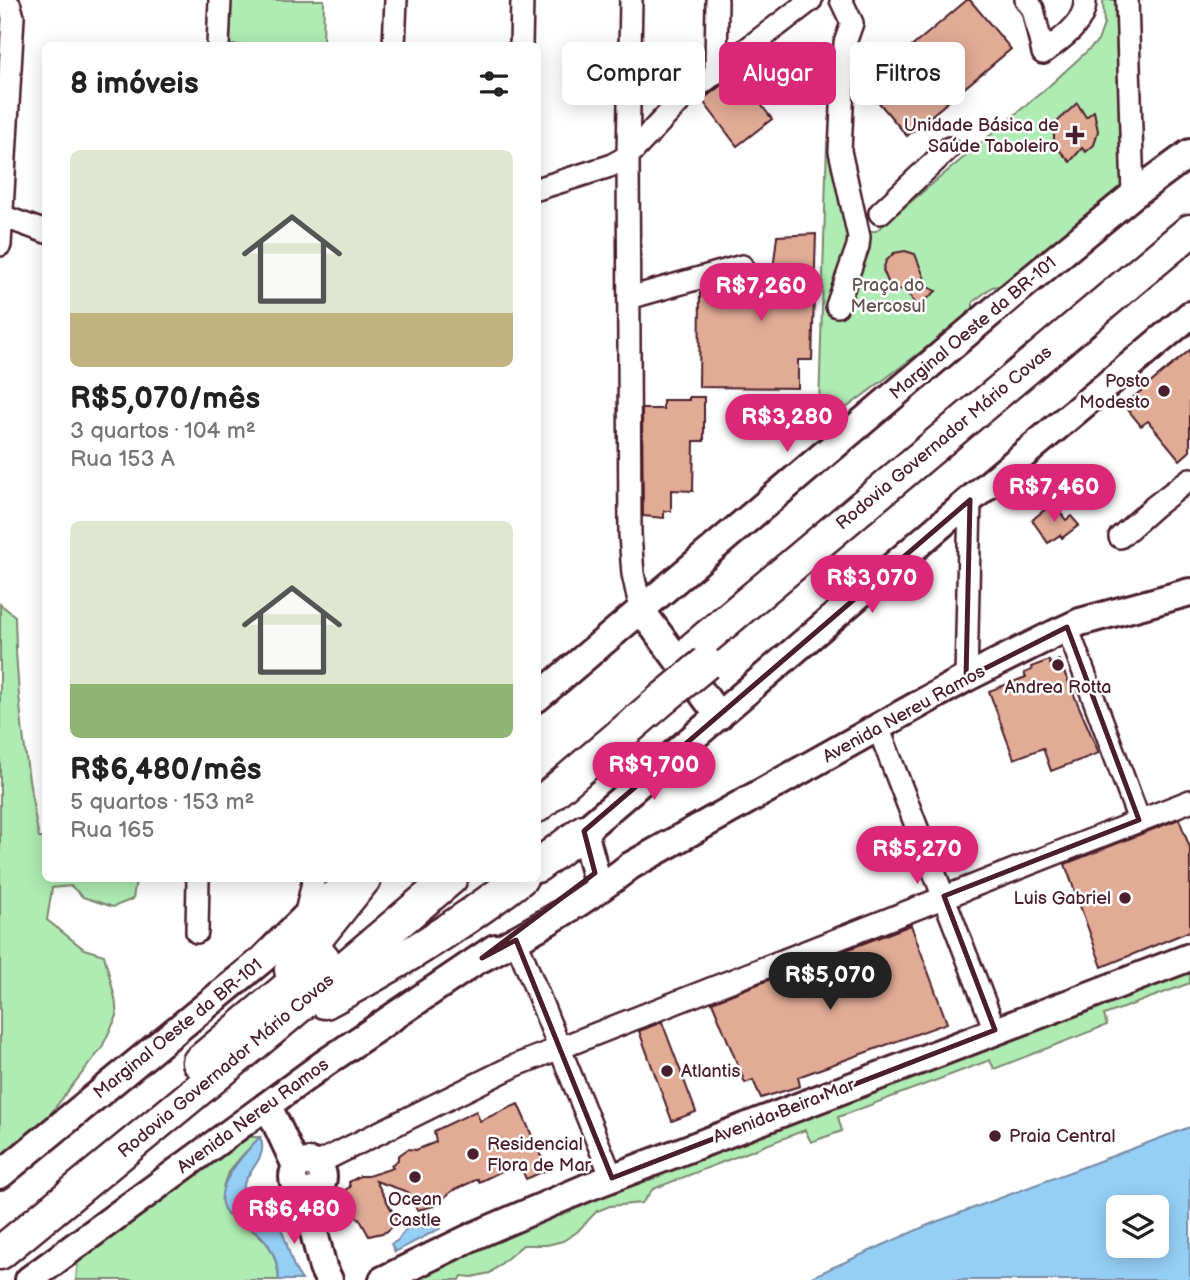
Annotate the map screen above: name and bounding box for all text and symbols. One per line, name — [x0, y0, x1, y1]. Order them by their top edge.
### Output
chip: Comprar — [562, 42, 705, 105]
chip: Alugar — [719, 42, 836, 105]
chip: Filtros — [850, 42, 965, 105]
icon: filters — [475, 65, 513, 103]
text: 8 imóveis — [70, 66, 199, 102]
place label: Unidade Básica de Saúde Taboleiro — [904, 115, 1059, 157]
marker: Unidade Básica de Saúde Taboleiro — [1065, 125, 1085, 145]
icon: home — [229, 196, 355, 322]
street label: Marginal Oeste da BR-101 — [885, 252, 1061, 404]
pin: R$7,260 — [696, 264, 826, 323]
text: R$7,260 — [716, 272, 806, 300]
park label: Praça do Mercosul — [850, 275, 926, 317]
street label: Rodovia Governador Mário Covas — [832, 342, 1056, 534]
place label: Posto Modesto — [1079, 371, 1150, 413]
text: R$5,070/mês — [70, 381, 260, 417]
marker: Posto Modesto — [1156, 383, 1172, 399]
pin: R$3,280 — [722, 394, 852, 454]
text: R$3,280 — [741, 403, 833, 431]
text: 3 quartos · 104 m² — [70, 417, 256, 445]
text: Rua 153 A — [70, 445, 175, 473]
pin: R$7,460 — [989, 464, 1119, 524]
text: R$7,460 — [1009, 473, 1099, 501]
pin: R$3,070 — [807, 556, 937, 615]
text: R$3,070 — [827, 564, 917, 592]
icon: home — [229, 567, 355, 693]
marker: Andrea Rotta — [1050, 657, 1066, 673]
street label: Avenida Nereu Ramos — [819, 661, 989, 767]
place label: Andrea Rotta — [1005, 677, 1111, 698]
pin: R$9,700 — [589, 742, 719, 802]
text: R$9,700 — [609, 751, 699, 779]
text: R$6,480/mês — [70, 752, 262, 788]
text: 5 quartos · 153 m² — [70, 788, 254, 816]
text: Rua 165 — [70, 816, 155, 844]
pin: R$5,270 — [852, 826, 982, 886]
text: R$5,270 — [872, 835, 962, 863]
place label: Luis Gabriel — [1013, 888, 1111, 909]
marker: Luis Gabriel — [1117, 890, 1133, 906]
pin: R$5,070 — [765, 953, 895, 1012]
street label: Marginal Oeste da BR-101 — [89, 954, 267, 1104]
text: R$5,070 — [785, 961, 875, 989]
street label: Rodovia Governador Mário Covas — [114, 970, 338, 1162]
street label: Avenida Nereu Ramos — [173, 1054, 333, 1178]
place label: Atlantis — [681, 1061, 740, 1082]
marker: Atlantis — [659, 1063, 675, 1079]
street label: Avenida Beira Mar — [710, 1074, 858, 1148]
place label: Praia Central — [1009, 1126, 1115, 1147]
marker: Praia Central — [987, 1128, 1003, 1144]
place label: Residencial Flora de Mar — [487, 1134, 592, 1176]
marker: Residencial Flora de Mar — [465, 1146, 481, 1162]
marker: Ocean Castle — [407, 1169, 423, 1185]
pin: R$6,480 — [229, 1186, 359, 1246]
place label: Ocean Castle — [388, 1189, 442, 1231]
text: R$6,480 — [248, 1195, 340, 1223]
map controls — [1106, 1195, 1169, 1258]
button: layers — [1106, 1195, 1169, 1258]

